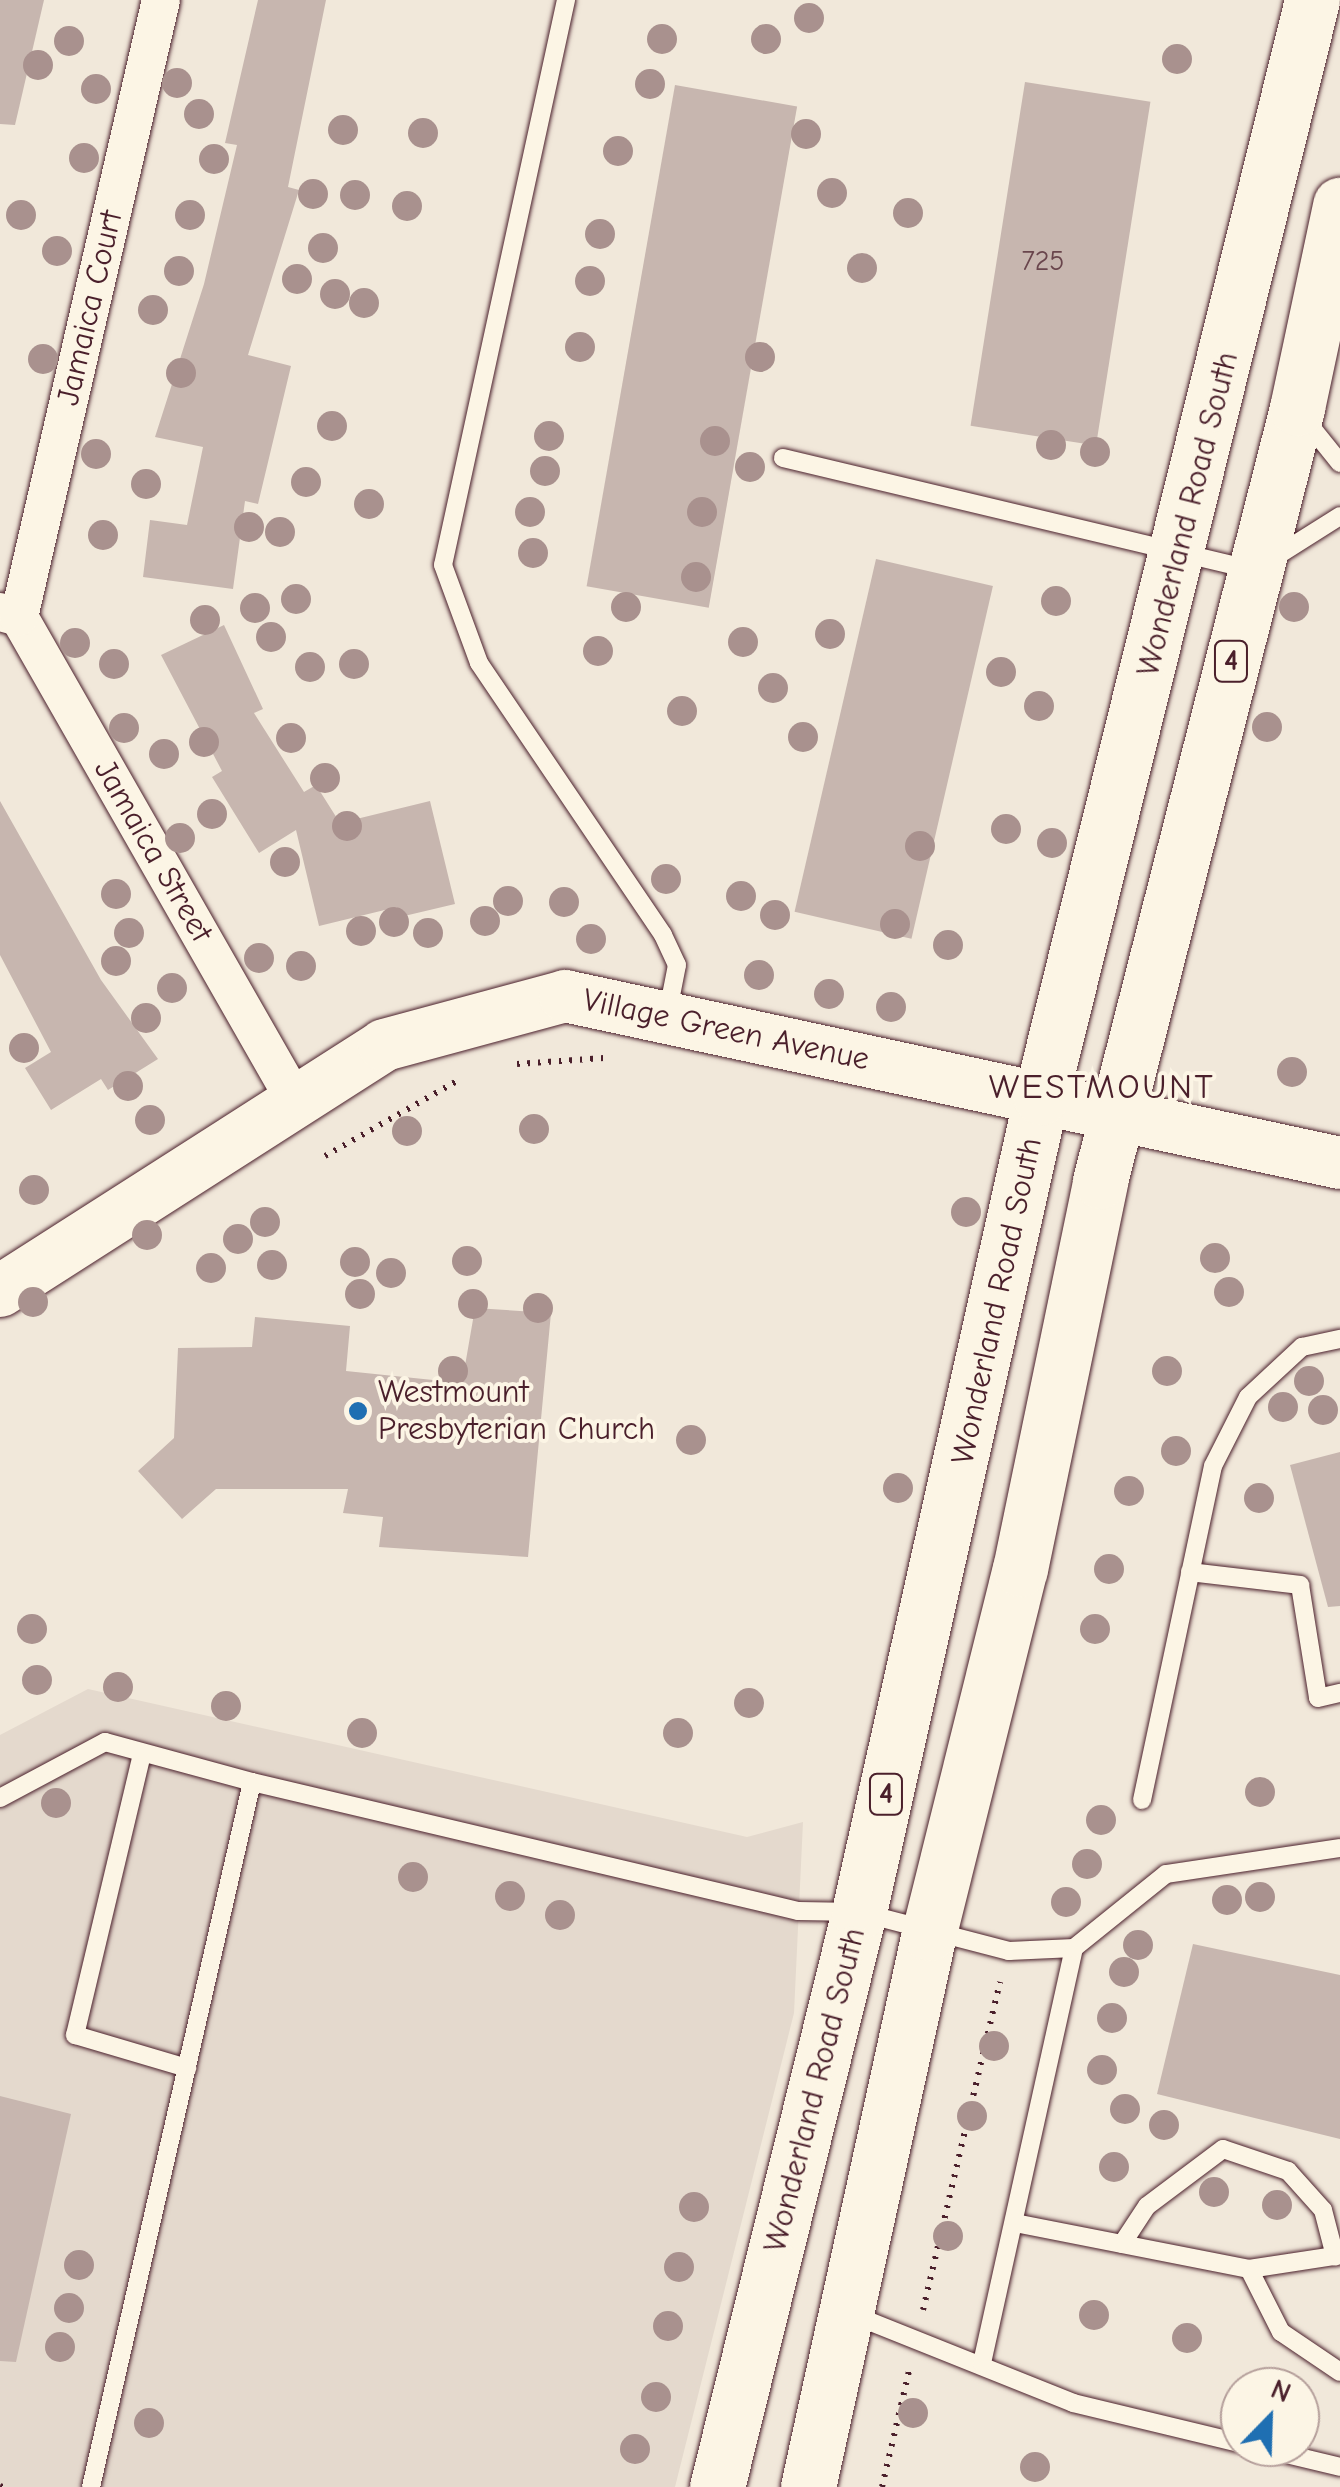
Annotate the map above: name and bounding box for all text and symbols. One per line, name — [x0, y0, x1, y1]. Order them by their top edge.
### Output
street label: Jamaica Court — [49, 207, 131, 409]
house number: 725 — [1021, 244, 1065, 278]
street label: Wonderland Road South — [1129, 348, 1247, 680]
road number: 4 — [1214, 636, 1248, 686]
street label: Jamaica Street — [85, 753, 221, 949]
street label: Village Green Avenue — [579, 981, 873, 1079]
district label: WESTMOUNT — [989, 1066, 1215, 1108]
street label: Wonderland Road South — [944, 1134, 1050, 1468]
place label: Westmount Presbyterian Church — [378, 1374, 655, 1449]
marker: Westmount Presbyterian Church — [347, 1400, 369, 1422]
road number: 4 — [868, 1769, 904, 1819]
street label: Wonderland Road South — [756, 1924, 874, 2256]
north arrow — [1220, 2367, 1320, 2467]
text: N — [1266, 2373, 1296, 2410]

